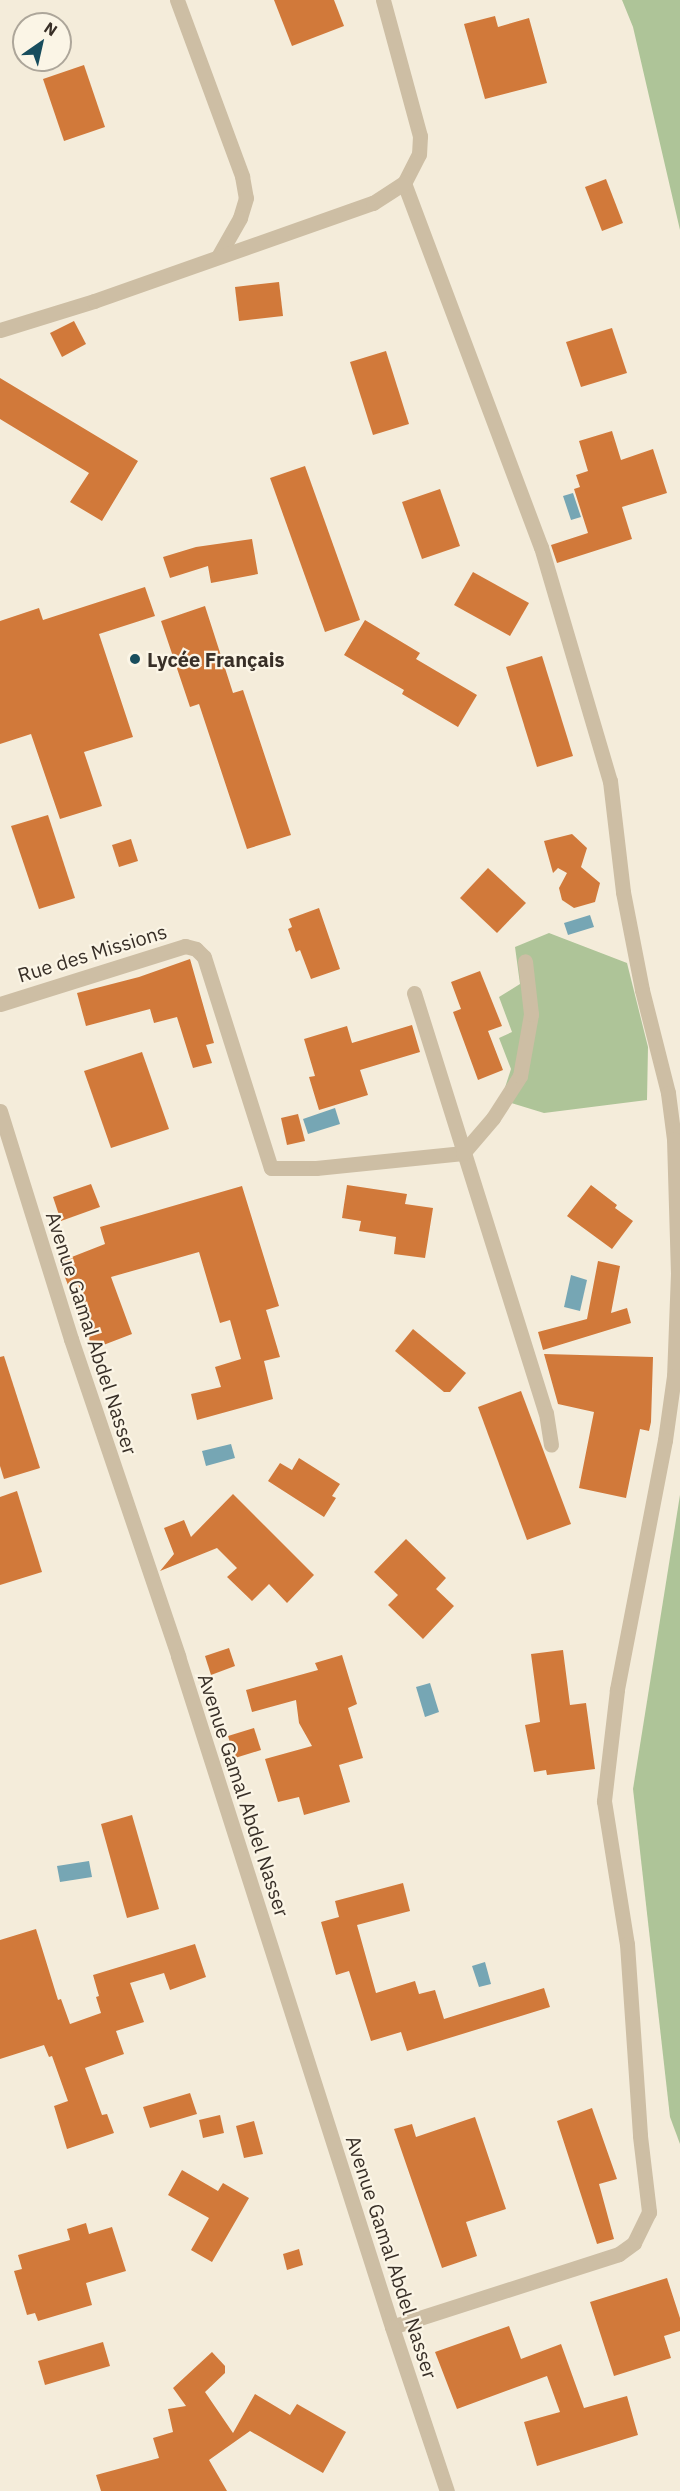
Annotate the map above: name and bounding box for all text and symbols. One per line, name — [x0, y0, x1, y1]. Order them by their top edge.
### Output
north arrow — [12, 12, 72, 72]
text: N — [41, 17, 61, 40]
place label: Lycée Français — [147, 647, 285, 671]
marker: Lycée Français — [128, 652, 142, 666]
street label: Rue des Missions — [14, 919, 170, 987]
street label: Avenue Gamal Abdel Nasser — [41, 1208, 143, 1458]
street label: Avenue Gamal Abdel Nasser — [193, 1670, 295, 1920]
street label: Avenue Gamal Abdel Nasser — [341, 2132, 443, 2382]

